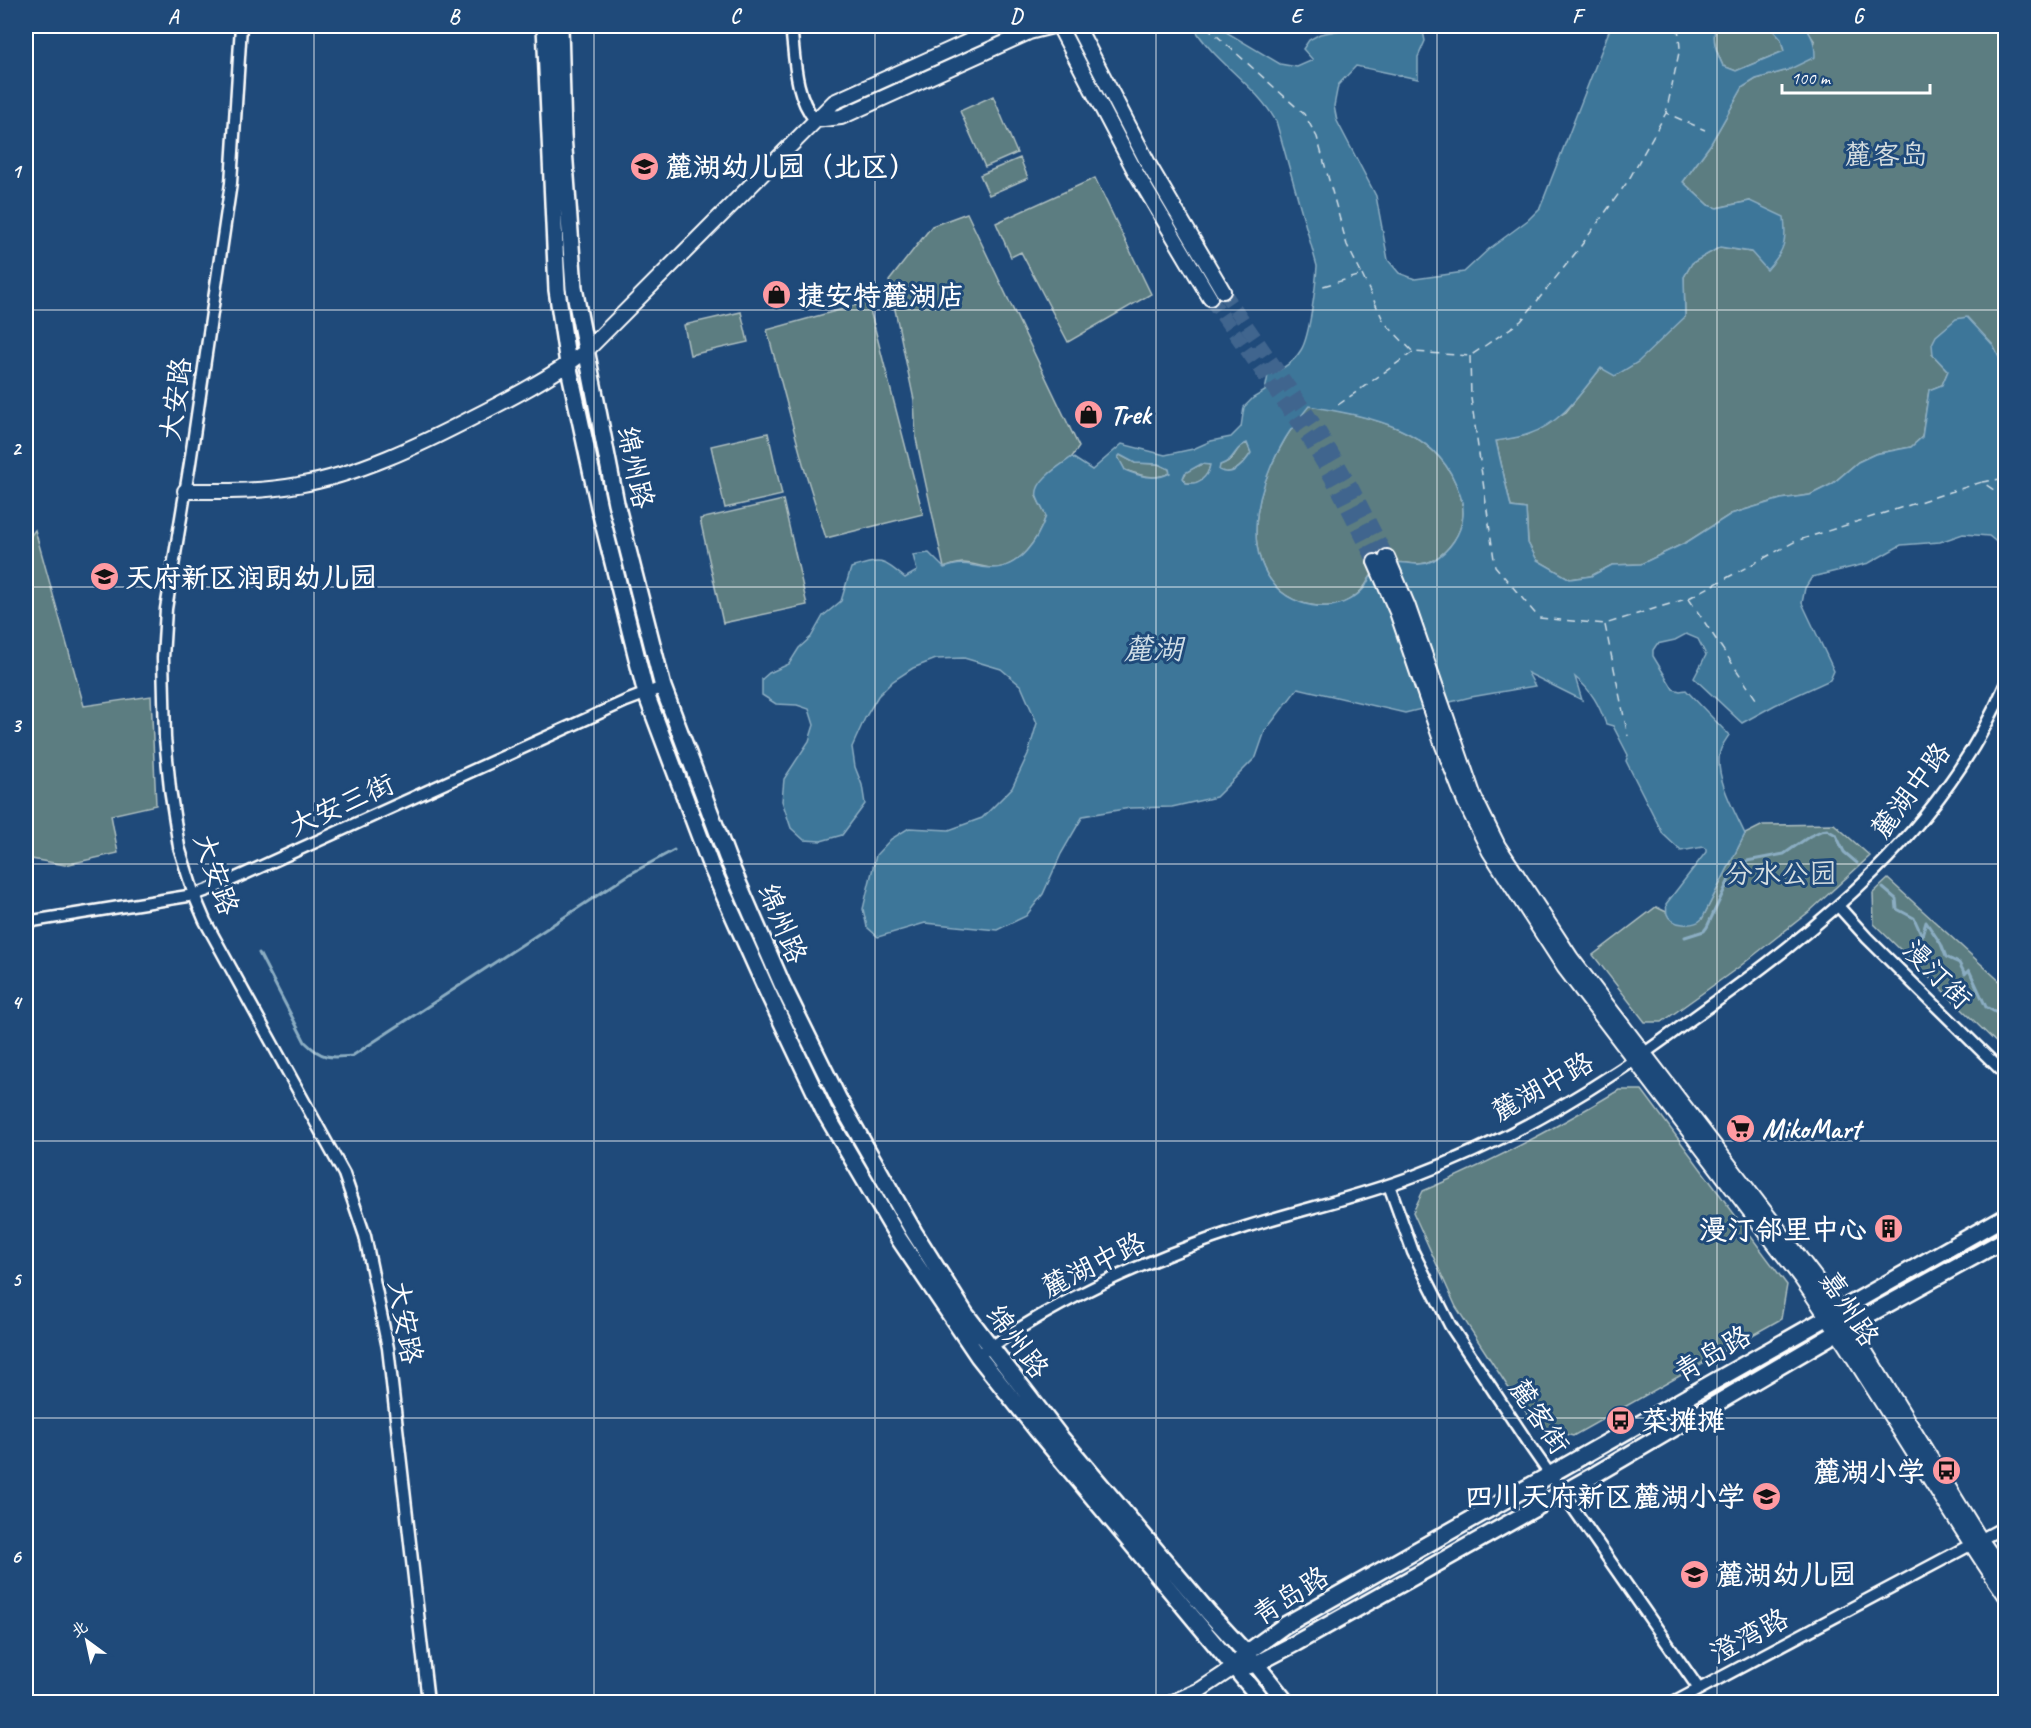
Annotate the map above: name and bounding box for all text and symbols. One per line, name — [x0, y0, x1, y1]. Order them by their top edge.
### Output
text: A — [168, 4, 180, 29]
text: B — [449, 4, 461, 29]
text: C — [730, 4, 742, 29]
text: D — [1010, 4, 1024, 29]
text: E — [1291, 4, 1305, 29]
text: F — [1572, 4, 1586, 29]
text: G — [1853, 4, 1866, 29]
scale bar — [1782, 57, 1930, 95]
text: 100 m — [1791, 67, 1832, 89]
park label: 麓客岛 — [1844, 137, 1928, 172]
place label: 麓湖幼儿园（北区） — [665, 149, 917, 184]
school or university icon: 麓湖幼儿园（北区） — [628, 150, 660, 182]
text: 1 — [12, 159, 23, 184]
place label: 捷安特麓湖店 — [797, 278, 965, 313]
shop icon: 捷安特麓湖店 — [760, 279, 792, 311]
street label: 大安路 — [152, 355, 199, 443]
place label: Trek — [1110, 397, 1153, 432]
shop icon: Trek — [1073, 398, 1105, 430]
street label: 绵州路 — [610, 422, 661, 512]
text: 2 — [12, 436, 23, 461]
place label: 天府新区润朗幼儿园 — [125, 560, 377, 595]
school or university icon: 天府新区润朗幼儿园 — [88, 561, 120, 593]
water label: 麓湖 — [1123, 630, 1186, 668]
text: 3 — [12, 713, 23, 738]
street label: 麓湖中路 — [1863, 735, 1958, 846]
street label: 大安三街 — [283, 766, 399, 843]
street label: 大安路 — [186, 829, 247, 920]
park label: 分水公园 — [1725, 856, 1837, 891]
street label: 绵州路 — [750, 878, 815, 969]
street label: 漫汀街 — [1896, 932, 1980, 1016]
text: 4 — [12, 990, 24, 1015]
street label: 麓湖中路 — [1485, 1044, 1600, 1129]
place label: MikoMart — [1762, 1111, 1865, 1146]
supermarket icon: MikoMart — [1725, 1112, 1757, 1144]
place label: 漫汀邻里中心 — [1699, 1212, 1867, 1247]
building icon: 漫汀邻里中心 — [1872, 1213, 1904, 1245]
street label: 麓湖中路 — [1035, 1224, 1151, 1305]
street label: 嘉州路 — [1812, 1264, 1887, 1353]
text: 5 — [12, 1267, 23, 1292]
street label: 大安路 — [381, 1278, 430, 1366]
street label: 绵州路 — [978, 1297, 1057, 1385]
street label: 青岛路 — [1667, 1317, 1757, 1390]
street label: 麓客街 — [1502, 1372, 1578, 1461]
place label: 菜摊摊 — [1641, 1403, 1725, 1438]
bus stop icon: 菜摊摊 — [1604, 1404, 1636, 1436]
place label: 麓湖小学 — [1813, 1454, 1925, 1489]
bus stop icon: 麓湖小学 — [1930, 1455, 1962, 1487]
place label: 四川天府新区麓湖小学 — [1465, 1479, 1745, 1514]
school or university icon: 四川天府新区麓湖小学 — [1750, 1480, 1782, 1512]
text: 6 — [11, 1544, 22, 1569]
place label: 麓湖幼儿园 — [1716, 1557, 1856, 1592]
street label: 青岛路 — [1245, 1558, 1335, 1633]
school or university icon: 麓湖幼儿园 — [1679, 1558, 1711, 1590]
street label: 澄湾路 — [1704, 1600, 1795, 1671]
north arrow — [57, 1611, 117, 1671]
text: 北 — [67, 1617, 92, 1642]

